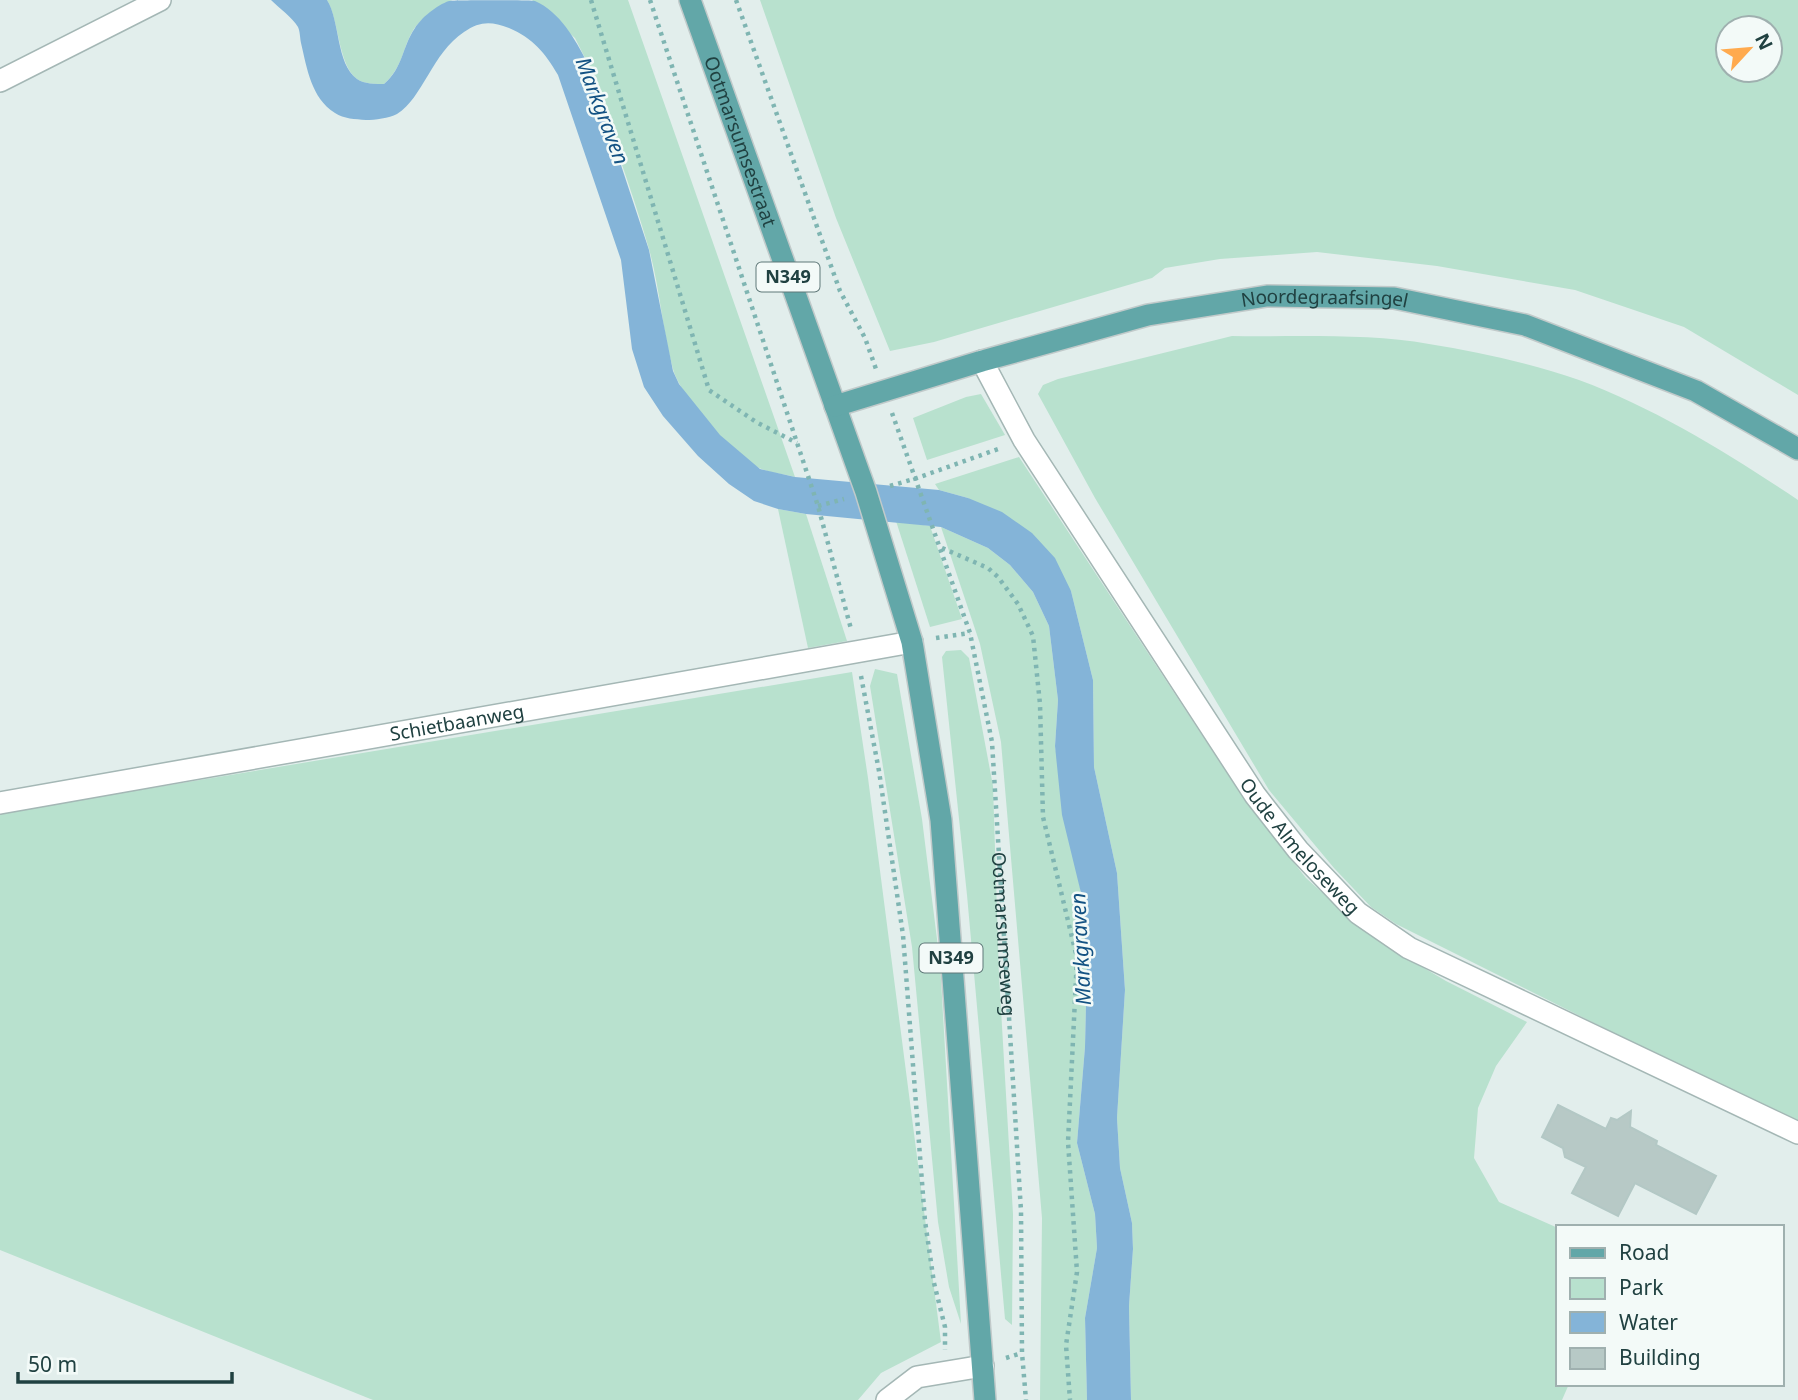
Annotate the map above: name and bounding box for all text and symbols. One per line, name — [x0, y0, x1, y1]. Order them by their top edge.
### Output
north arrow — [1714, 14, 1784, 84]
text: N — [1749, 29, 1779, 54]
street label: Ootmarsumsestraat — [698, 52, 783, 230]
water label: Markgraven — [570, 53, 636, 168]
road number: N349 — [756, 262, 820, 292]
street label: Noordegraafsingel — [1239, 283, 1411, 314]
street label: Schietbaanweg — [388, 698, 526, 747]
street label: Oude Almeloseweg — [1234, 773, 1366, 920]
street label: Ootmarsumseweg — [986, 851, 1022, 1017]
water label: Markgraven — [1063, 892, 1097, 1006]
road number: N349 — [920, 944, 982, 973]
legend — [1556, 1225, 1784, 1386]
text: Road — [1619, 1238, 1669, 1266]
text: Park — [1619, 1273, 1664, 1301]
text: Water — [1619, 1308, 1678, 1336]
scale bar — [18, 1340, 231, 1384]
text: Building — [1619, 1343, 1701, 1371]
text: 50 m — [28, 1350, 77, 1378]

